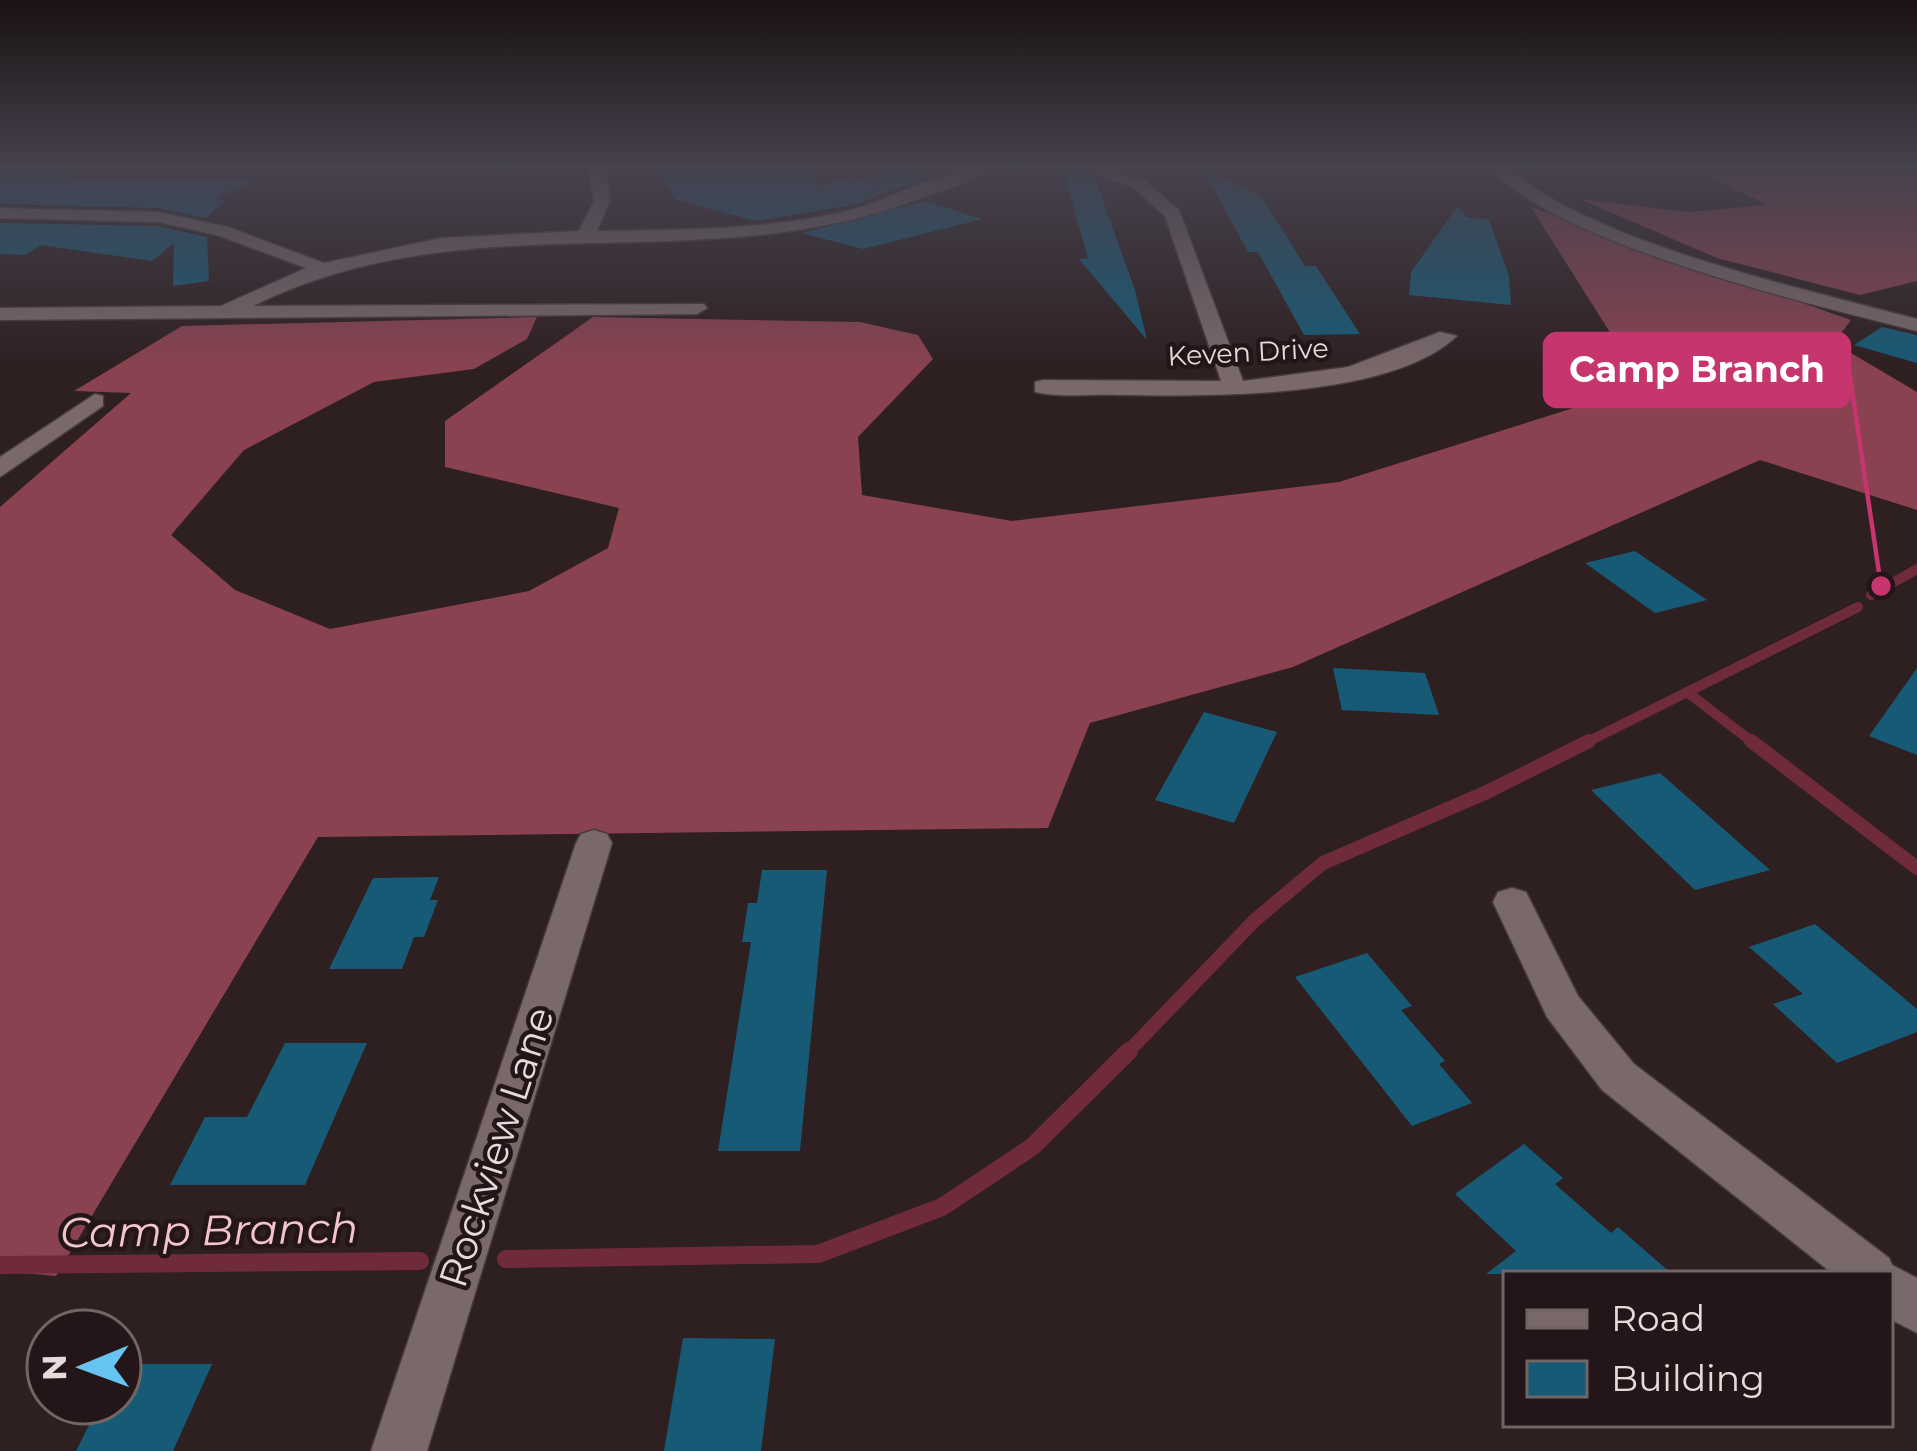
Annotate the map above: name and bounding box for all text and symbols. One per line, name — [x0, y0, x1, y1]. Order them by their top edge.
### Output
street label: Keven Drive — [1167, 331, 1329, 373]
callout: Camp Branch — [1545, 334, 1849, 406]
text: Camp Branch — [1569, 347, 1825, 391]
street label: Rockview Lane — [428, 1001, 564, 1293]
water label: Camp Branch — [59, 1201, 359, 1259]
legend — [1503, 1271, 1893, 1427]
text: Road — [1611, 1296, 1705, 1340]
north arrow — [24, 1307, 144, 1427]
text: N — [34, 1354, 74, 1381]
text: Building — [1611, 1356, 1765, 1400]

